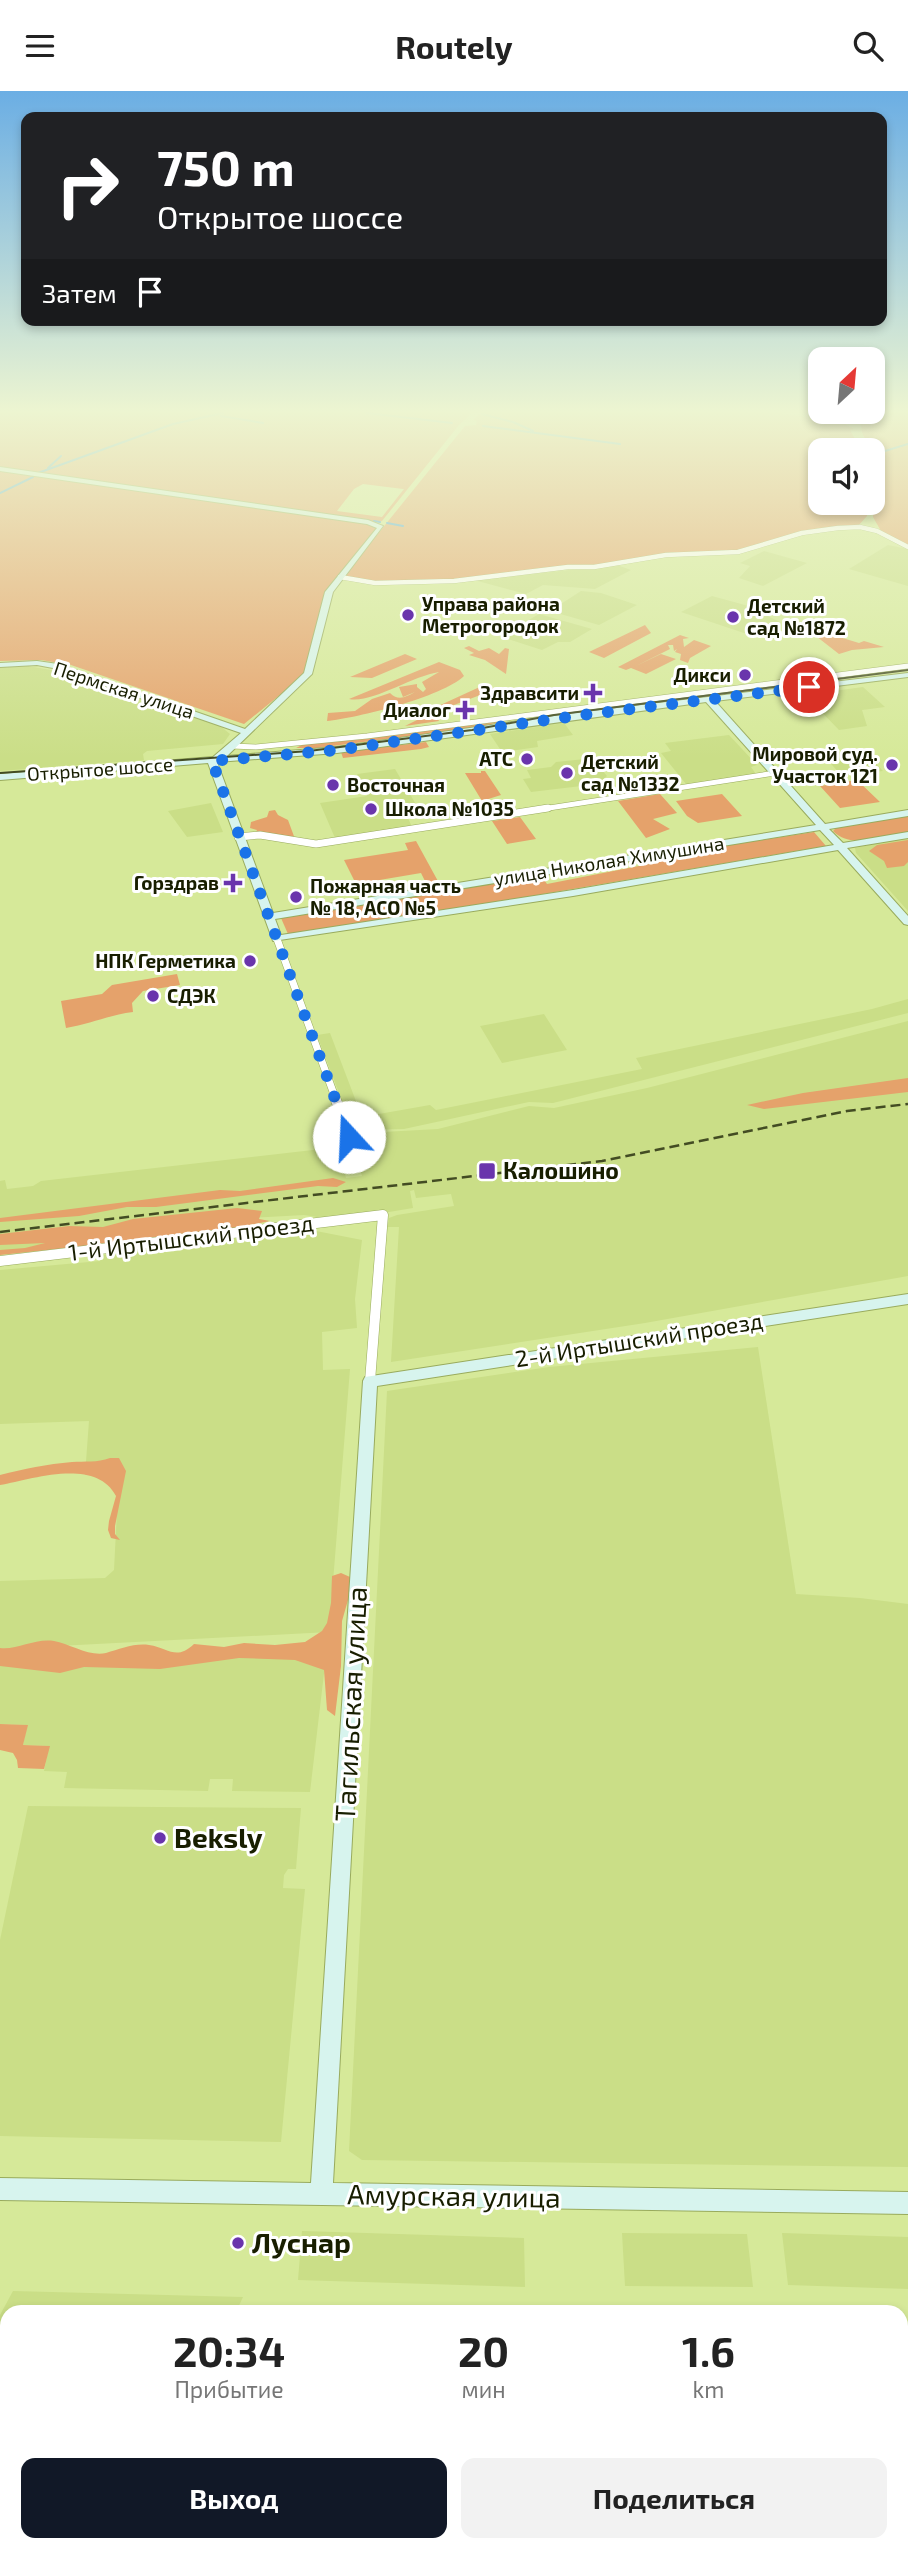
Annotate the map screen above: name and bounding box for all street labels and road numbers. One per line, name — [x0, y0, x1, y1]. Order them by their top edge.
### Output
street label: Пермская улица — [51, 656, 197, 724]
street label: Открытое шоссе — [26, 752, 174, 785]
street label: улица Николая Химушина — [492, 831, 726, 891]
street label: 1-й Иртышский проезд — [67, 1208, 315, 1266]
street label: 2-й Иртышский проезд — [513, 1306, 765, 1372]
street label: Тагильская улица — [327, 1586, 373, 1822]
street label: Амурская улица — [347, 2176, 561, 2214]

